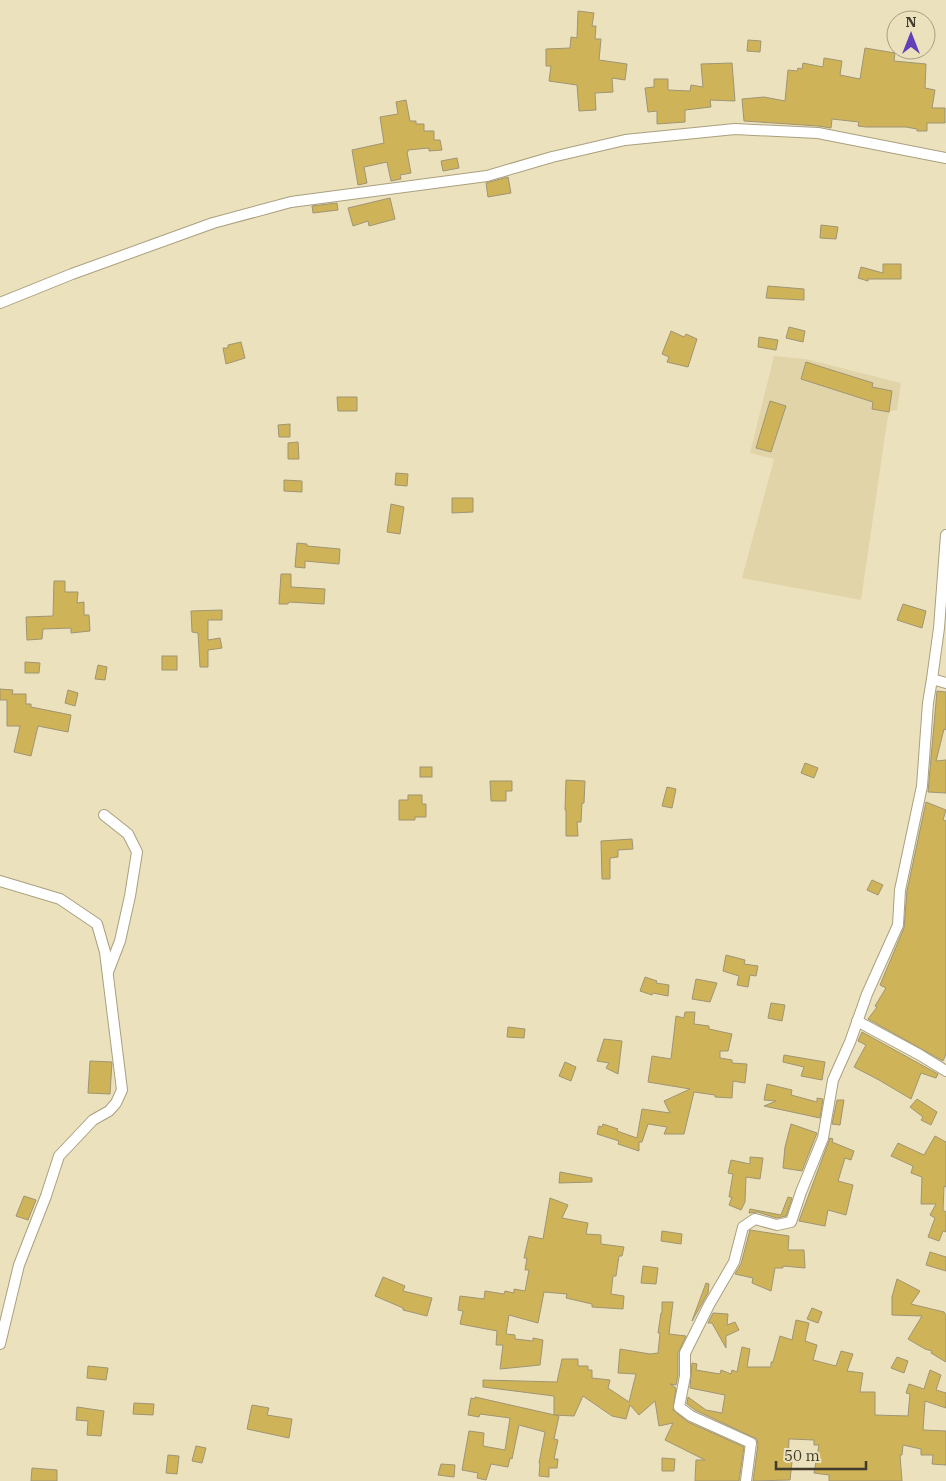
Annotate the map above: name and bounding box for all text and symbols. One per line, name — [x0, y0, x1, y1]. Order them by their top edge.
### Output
north arrow — [886, 10, 936, 60]
text: N — [905, 13, 917, 31]
scale bar — [776, 1438, 866, 1470]
text: 50 m — [784, 1446, 820, 1465]

